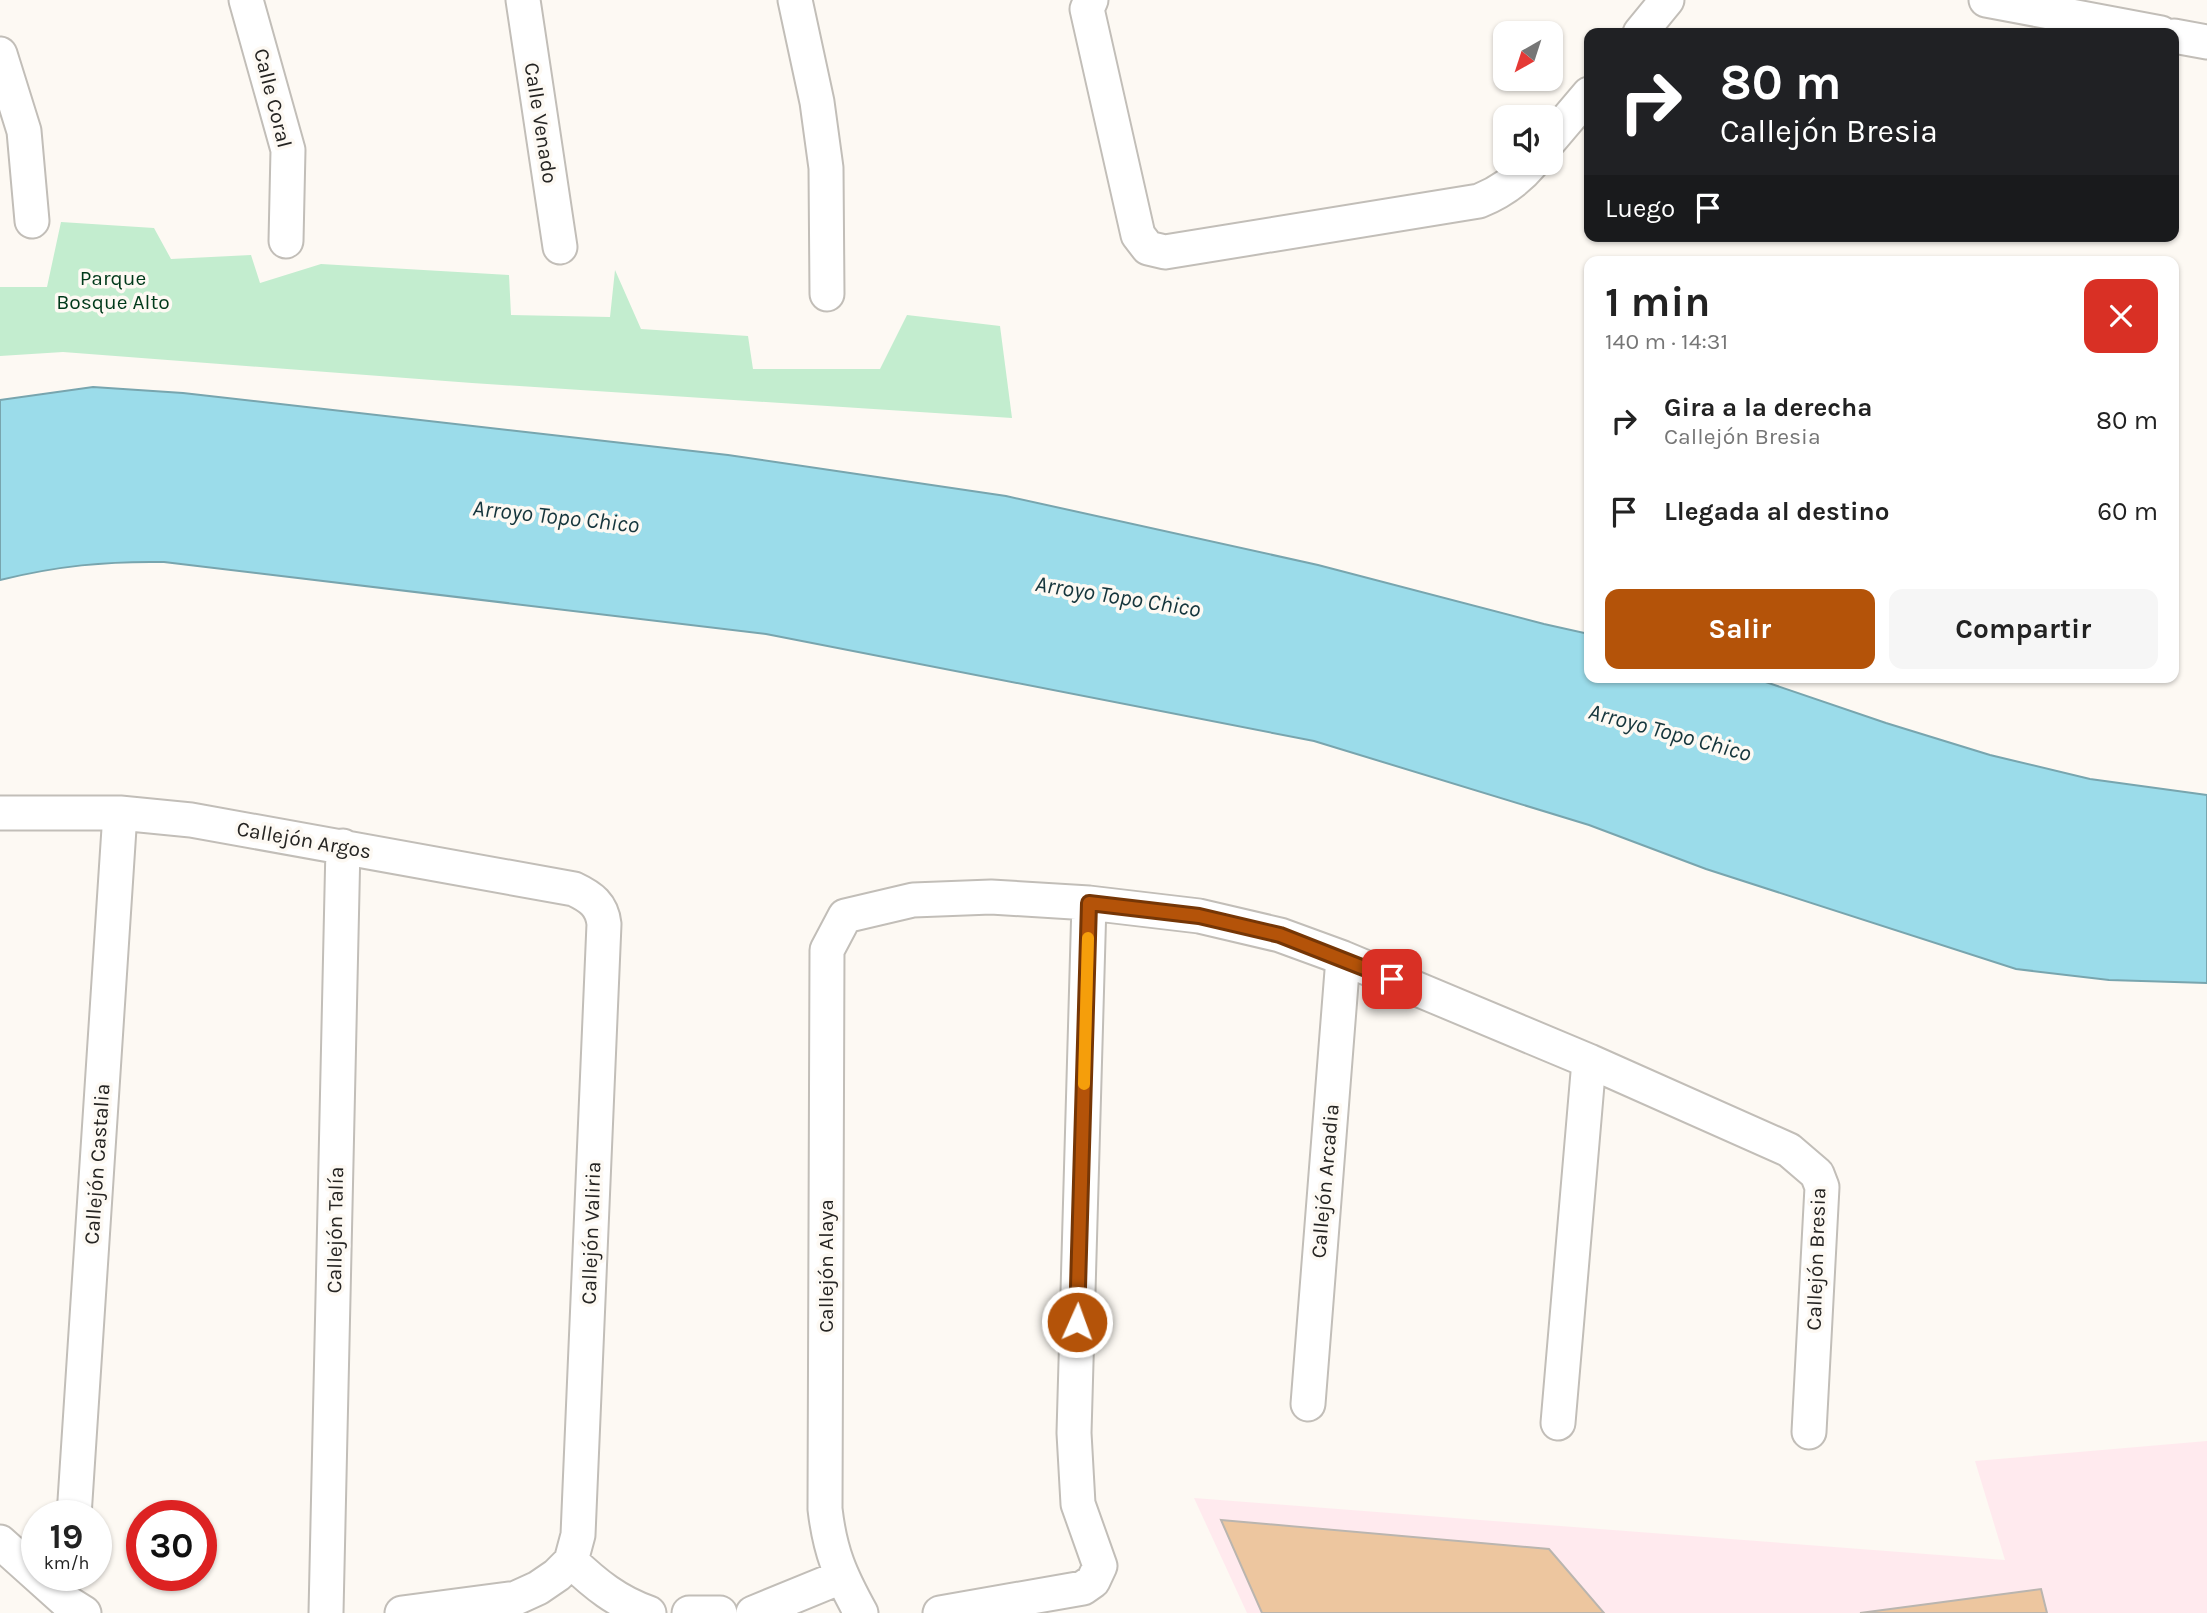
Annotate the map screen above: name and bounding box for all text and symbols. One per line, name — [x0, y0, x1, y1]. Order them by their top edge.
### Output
north arrow — [1493, 21, 1563, 91]
map controls — [1493, 21, 1563, 175]
street label: Calle Coral — [249, 46, 297, 150]
text: 80 m — [1720, 54, 1842, 111]
icon: right — [1605, 56, 1696, 147]
street label: Calle Venado — [520, 61, 562, 185]
button: sound — [1493, 105, 1563, 175]
text: Callejón Bresia — [1720, 113, 1938, 150]
icon: arrive — [1689, 189, 1727, 227]
text: Luego — [1605, 193, 1675, 224]
park label: Parque Bosque Alto — [56, 266, 170, 314]
text: 1 min — [1605, 277, 1710, 327]
button: close — [2084, 279, 2158, 353]
text: 140 m · 14:31 — [1605, 328, 1728, 355]
text: Gira a la derecha — [1664, 392, 1873, 423]
icon: right — [1605, 402, 1643, 440]
text: 80 m — [2096, 405, 2158, 436]
text: Callejón Bresia — [1664, 423, 1821, 450]
icon: arrive — [1605, 493, 1643, 531]
water label: Arroyo Topo Chico — [471, 494, 640, 539]
text: Llegada al destino — [1664, 496, 1890, 527]
text: 60 m — [2097, 496, 2158, 527]
water label: Arroyo Topo Chico — [1033, 570, 1203, 623]
button: Salir — [1605, 589, 1875, 669]
button: Compartir — [1889, 589, 2158, 669]
water label: Arroyo Topo Chico — [1586, 698, 1754, 767]
street label: Callejón Argos — [235, 816, 373, 864]
pin — [1362, 949, 1422, 1009]
icon: arrive — [1373, 960, 1411, 998]
street label: Callejón Castalia — [79, 1083, 115, 1245]
street label: Callejón Arcadia — [1306, 1103, 1344, 1259]
street label: Callejón Valiria — [577, 1161, 605, 1305]
street label: Callejón Talía — [322, 1166, 348, 1294]
street label: Callejón Bresia — [1802, 1187, 1830, 1331]
street label: Callejón Alaya — [814, 1199, 838, 1333]
position arrow — [1040, 1285, 1114, 1359]
speed limit sign: 30 — [126, 1500, 217, 1591]
text: 19 — [50, 1516, 83, 1557]
text: km/h — [44, 1552, 89, 1574]

